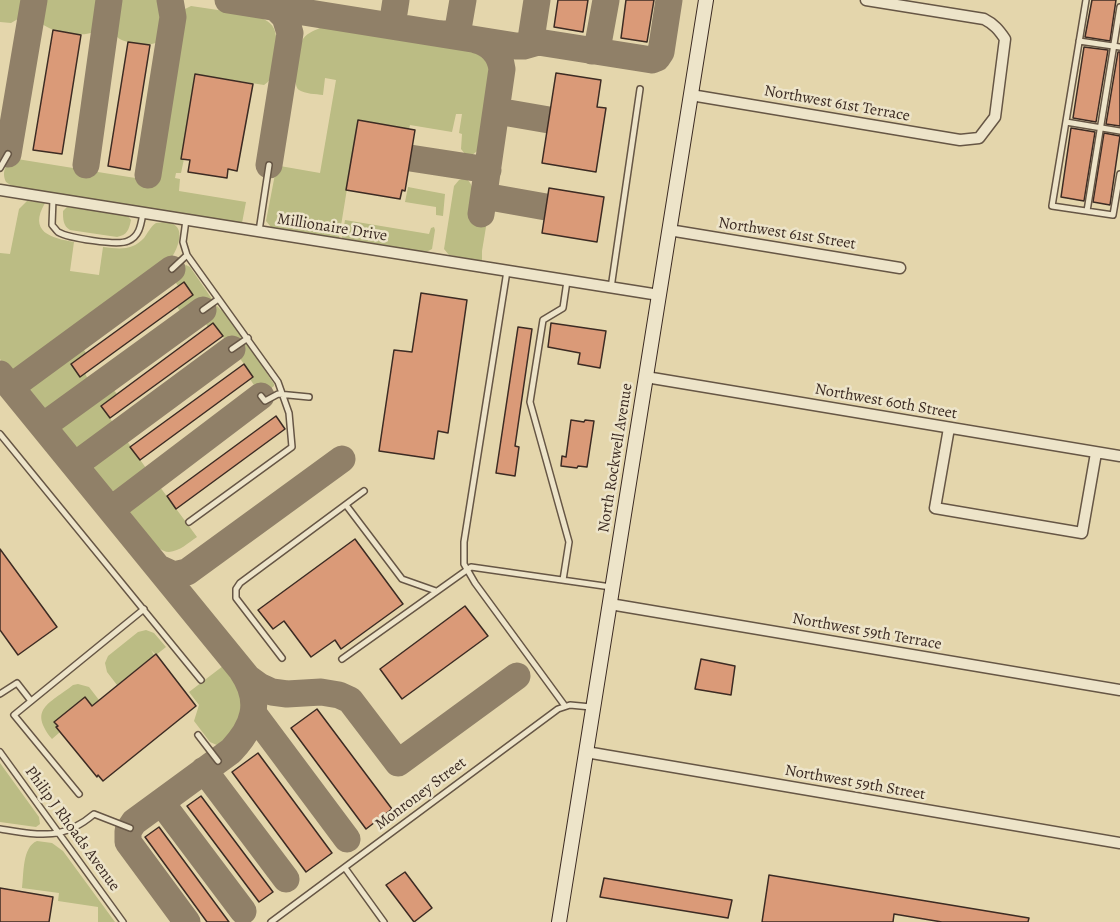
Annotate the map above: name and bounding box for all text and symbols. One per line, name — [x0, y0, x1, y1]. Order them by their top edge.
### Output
street label: Northwest 61st Terrace — [763, 82, 911, 126]
street label: Millionaire Drive — [276, 210, 388, 246]
street label: Northwest 61st Street — [717, 214, 857, 254]
street label: Northwest 60th Street — [813, 380, 959, 424]
street label: North Rockwell Avenue — [595, 382, 637, 534]
street label: Northwest 59th Terrace — [791, 609, 943, 655]
street label: Monroney Street — [372, 753, 470, 835]
street label: Northwest 59th Street — [783, 761, 927, 805]
street label: Philip J Rhoads Avenue — [20, 763, 124, 895]

